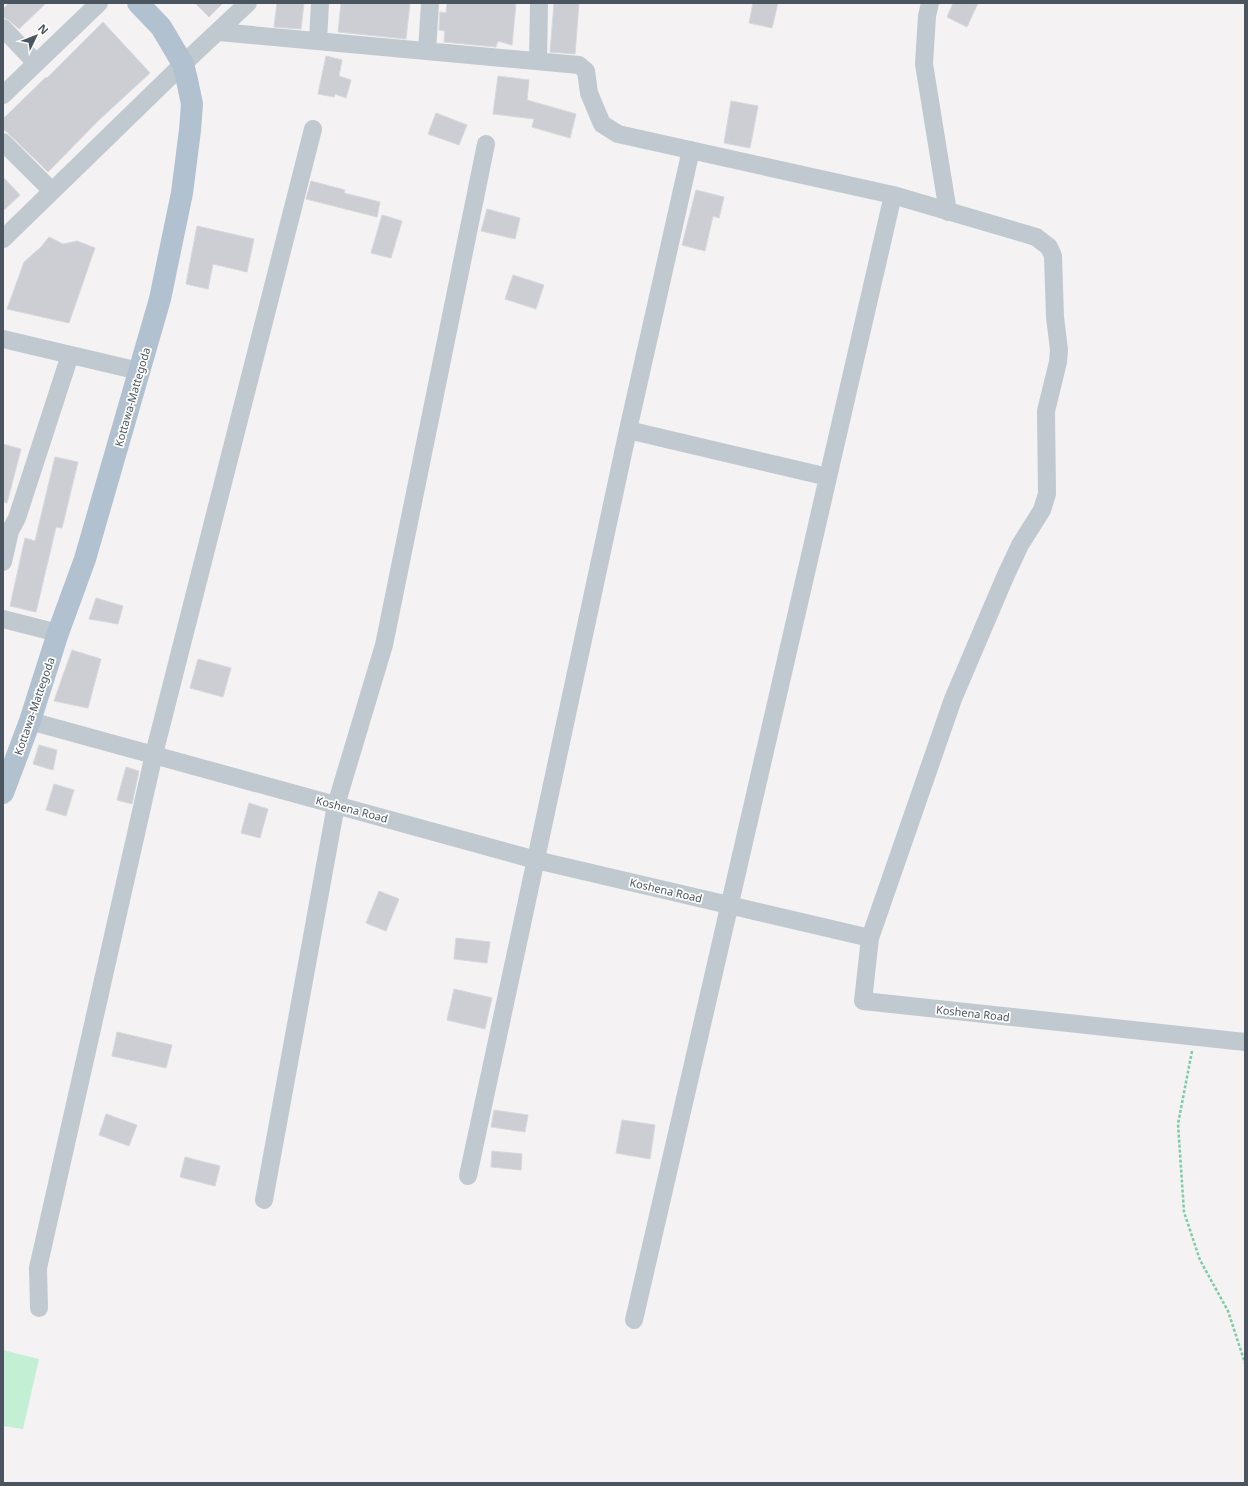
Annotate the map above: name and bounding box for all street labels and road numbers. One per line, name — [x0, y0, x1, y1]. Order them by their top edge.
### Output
street label: Kottawa-Mattegoda — [111, 346, 153, 448]
street label: Kottawa-Mattegoda — [10, 655, 58, 757]
street label: Koshena Road — [314, 792, 390, 826]
street label: Koshena Road — [628, 874, 704, 906]
street label: Koshena Road — [935, 1002, 1011, 1024]

